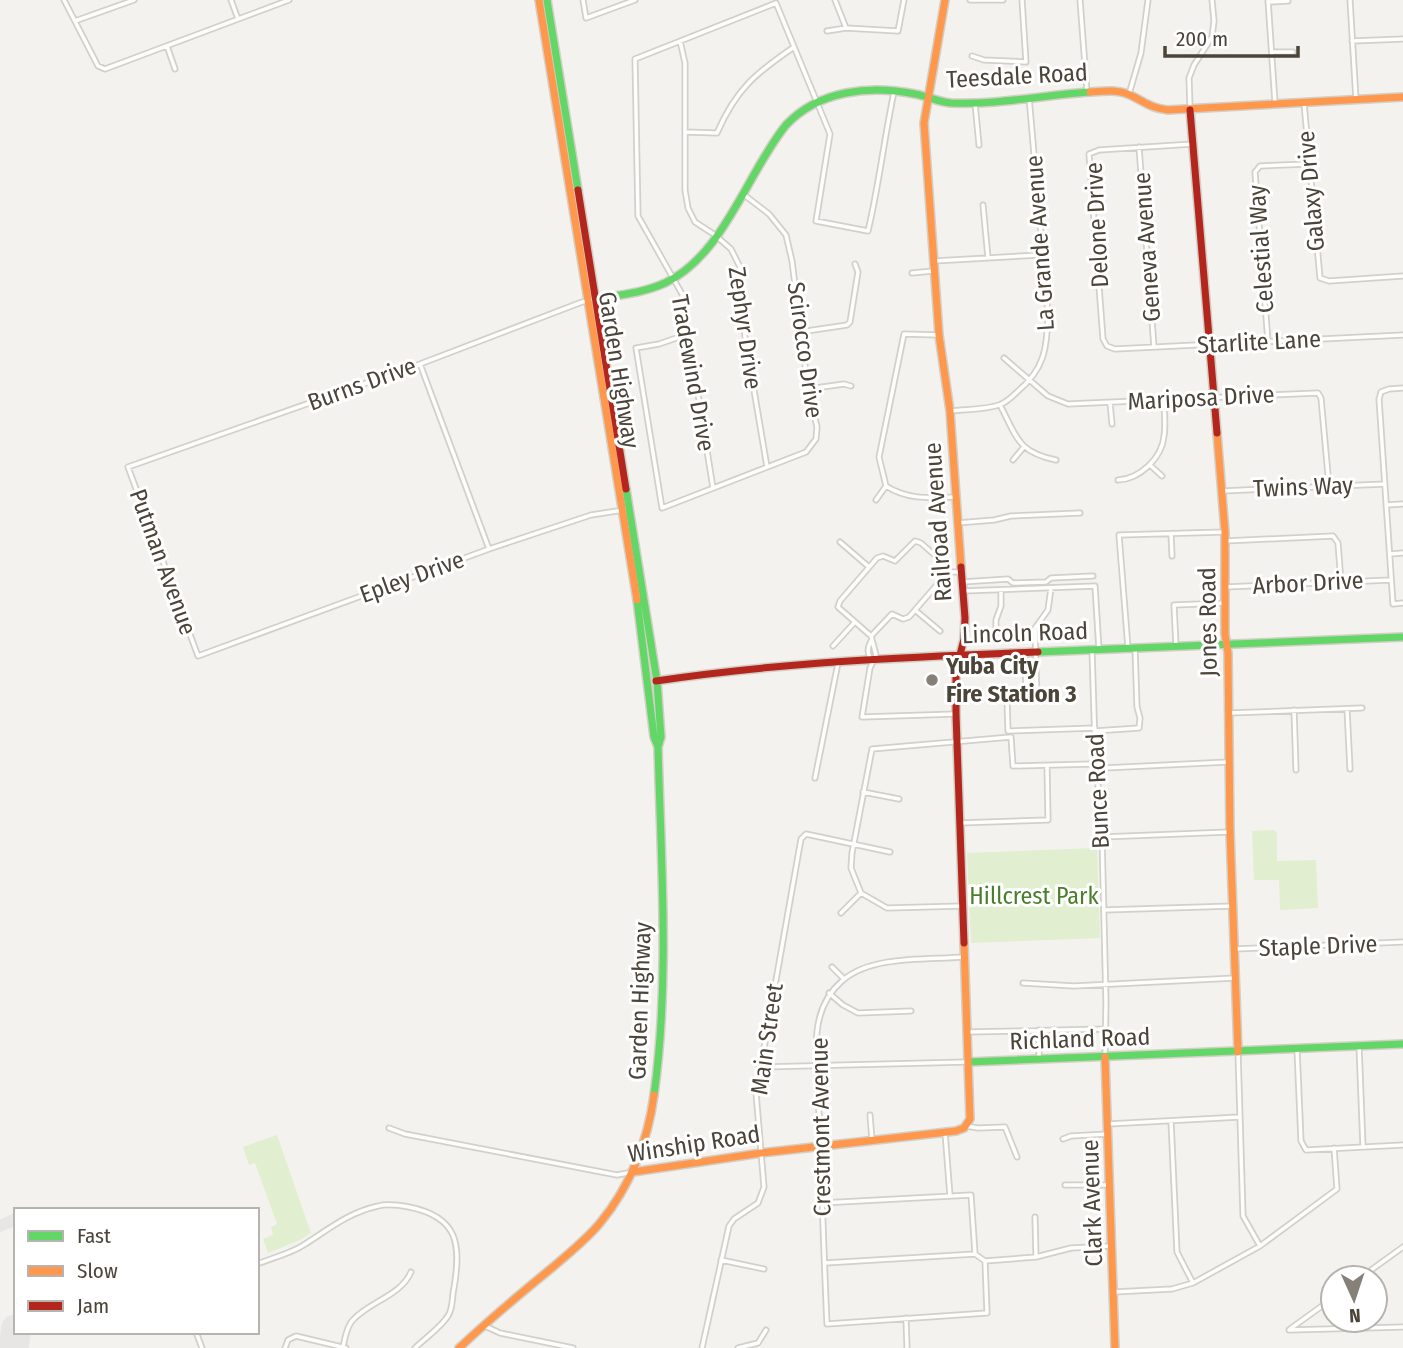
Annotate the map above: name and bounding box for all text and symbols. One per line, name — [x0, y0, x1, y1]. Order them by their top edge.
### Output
scale bar — [1165, 14, 1298, 58]
text: 200 m — [1176, 26, 1228, 52]
street label: Teesdale Road — [946, 58, 1088, 94]
street label: Galaxy Drive — [1292, 130, 1330, 252]
street label: La Grande Avenue — [1020, 154, 1060, 332]
street label: Delone Drive — [1080, 162, 1114, 288]
street label: Geneva Avenue — [1128, 171, 1166, 323]
street label: Celestial Way — [1243, 184, 1279, 314]
street label: Zephyr Drive — [723, 265, 767, 391]
street label: Scirocco Drive — [782, 280, 828, 420]
street label: Garden Highway — [593, 290, 645, 451]
street label: Tradewind Drive — [665, 293, 721, 453]
street label: Starlite Lane — [1196, 325, 1322, 359]
street label: Burns Drive — [304, 351, 420, 417]
street label: Mariposa Drive — [1127, 380, 1275, 416]
street label: Railroad Avenue — [918, 441, 958, 603]
street label: Twins Way — [1253, 471, 1354, 503]
street label: Putman Avenue — [124, 485, 202, 639]
street label: Epley Drive — [356, 545, 468, 609]
street label: Arbor Drive — [1252, 566, 1364, 600]
street label: Jones Road — [1193, 567, 1223, 677]
street label: Lincoln Road — [961, 617, 1089, 649]
place label: Yuba City Fire Station 3 — [945, 652, 1077, 708]
marker: Yuba City Fire Station 3 — [924, 672, 940, 688]
street label: Bunce Road — [1081, 733, 1115, 849]
park label: Hillcrest Park — [969, 882, 1099, 910]
street label: Garden Highway — [623, 921, 657, 1081]
street label: Staple Drive — [1258, 930, 1378, 962]
street label: Main Street — [745, 981, 789, 1096]
street label: Richland Road — [1009, 1023, 1151, 1055]
street label: Crestmont Avenue — [805, 1037, 837, 1217]
street label: Winship Road — [626, 1120, 762, 1168]
street label: Clark Avenue — [1076, 1139, 1108, 1267]
legend — [14, 1208, 259, 1334]
text: Fast — [77, 1223, 111, 1249]
text: Slow — [77, 1258, 118, 1284]
north arrow — [1319, 1264, 1389, 1334]
text: Jam — [77, 1293, 109, 1319]
text: N — [1349, 1304, 1361, 1327]

